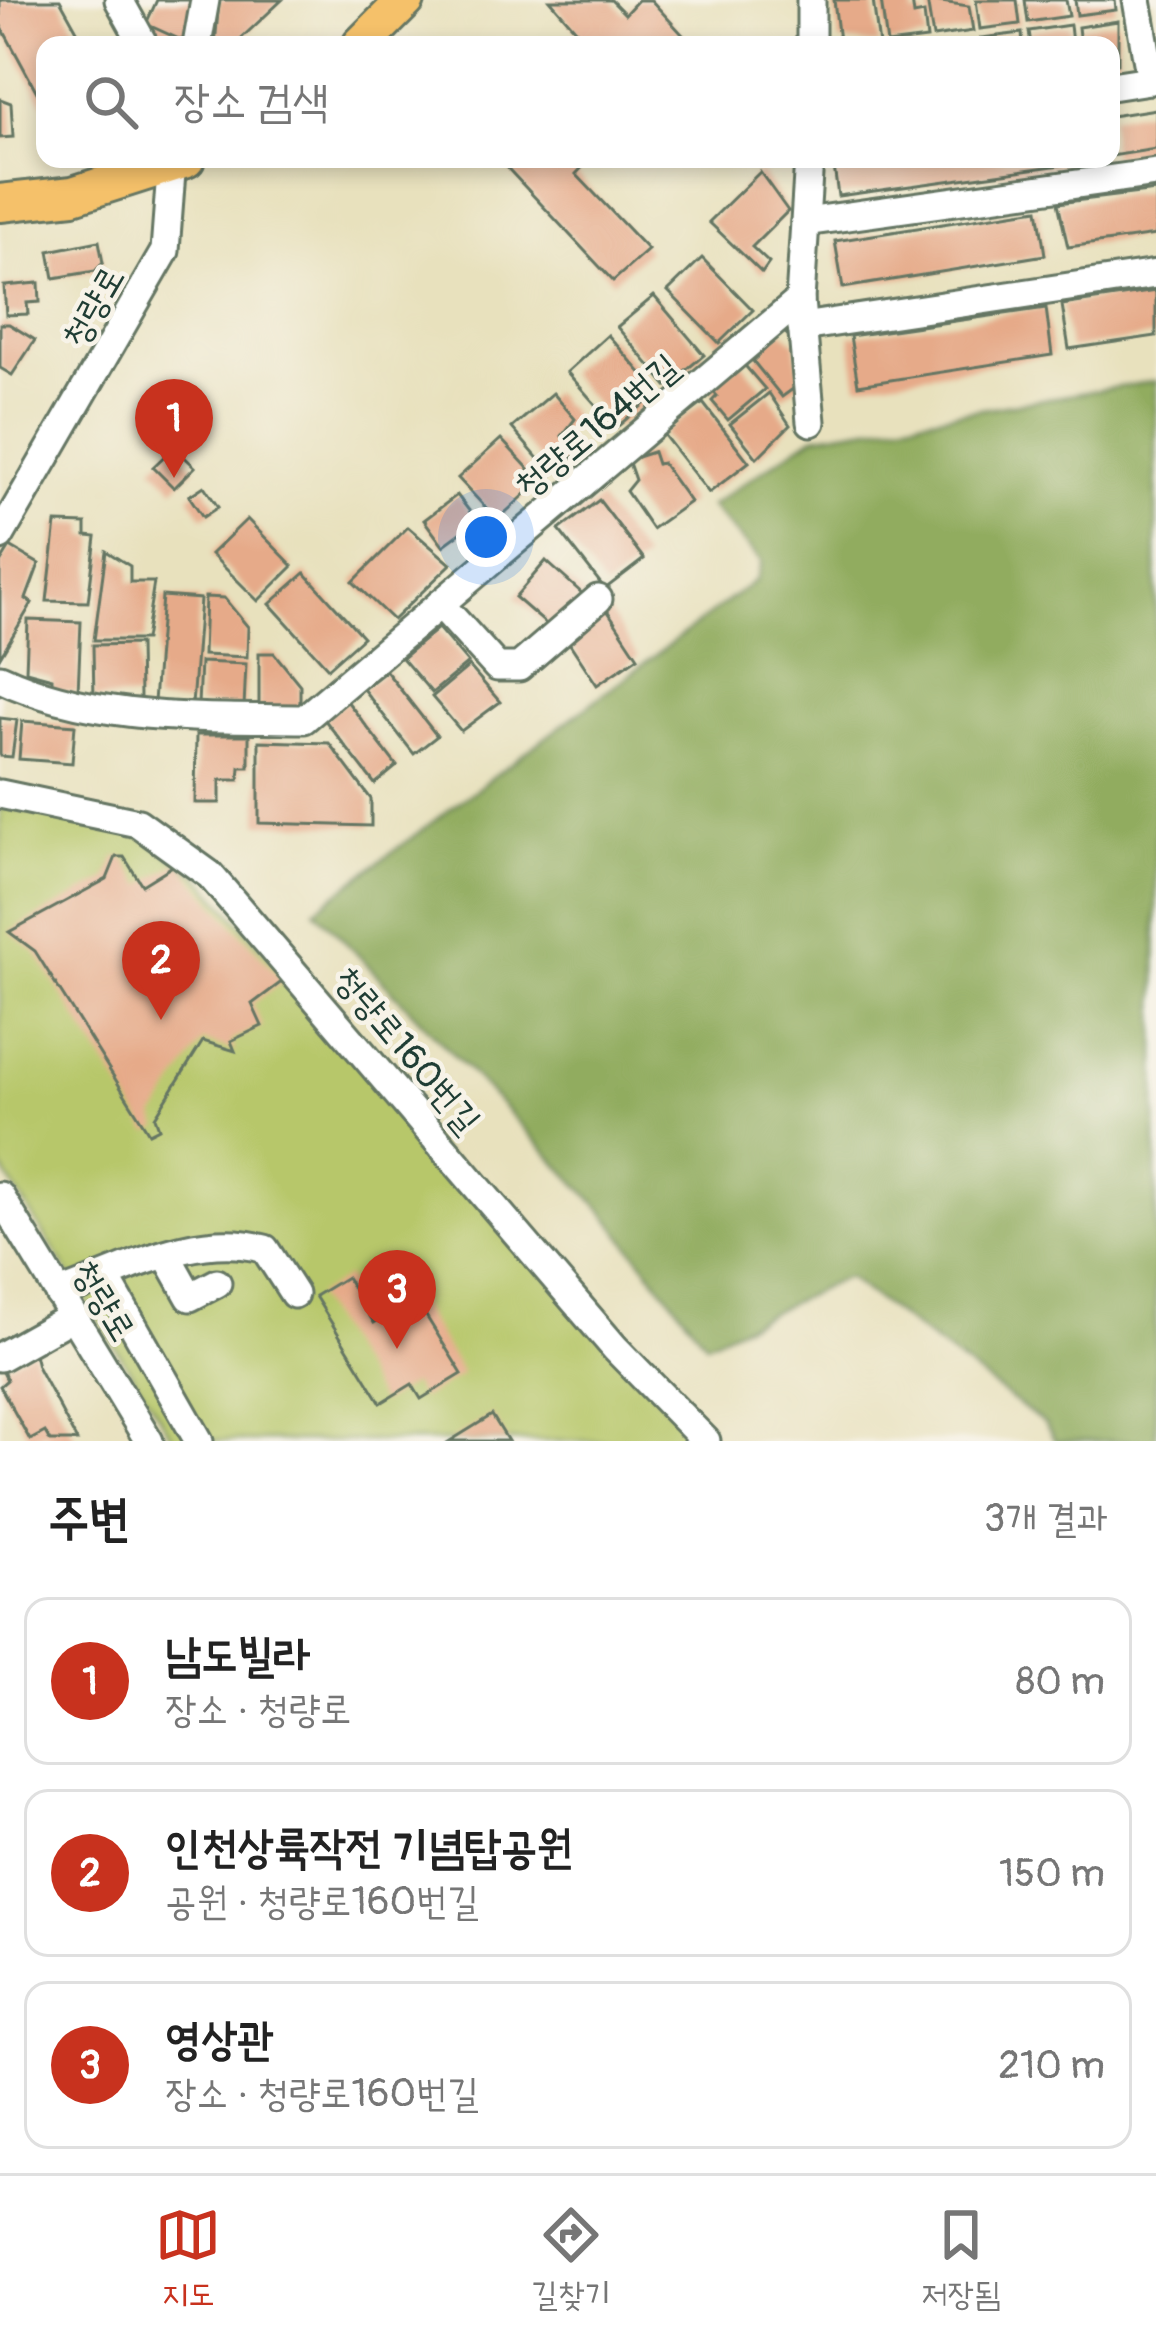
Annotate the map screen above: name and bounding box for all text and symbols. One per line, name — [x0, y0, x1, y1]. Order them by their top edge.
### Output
search box — [36, 36, 1120, 168]
icon: search — [78, 69, 144, 135]
text: 장소 검색 — [174, 74, 329, 130]
street label: 청량로 — [52, 258, 135, 356]
street label: 청량로164번길 — [506, 344, 688, 508]
pin: 1 — [135, 379, 213, 478]
your location — [456, 507, 516, 567]
pin: 2 — [122, 921, 200, 1020]
street label: 청량로160번길 — [324, 957, 490, 1143]
pin: 3 — [358, 1250, 436, 1349]
street label: 청량로 — [62, 1252, 145, 1350]
text: 주변 — [48, 1487, 130, 1551]
text: 3개 결과 — [984, 1494, 1108, 1543]
text: 남도빌라 — [165, 1628, 310, 1684]
text: 1 — [82, 1657, 98, 1706]
text: 80 m — [1016, 1657, 1105, 1706]
text: 장소 · 청량로 — [165, 1685, 351, 1734]
text: 인천상륙작전 기념탑공원 — [165, 1820, 573, 1876]
text: 2 — [79, 1849, 101, 1898]
text: 150 m — [999, 1849, 1105, 1898]
text: 공원 · 청량로160번길 — [165, 1877, 479, 1926]
text: 영상관 — [165, 2012, 274, 2068]
text: 3 — [79, 2041, 101, 2090]
text: 210 m — [998, 2041, 1105, 2090]
text: 장소 · 청량로160번길 — [165, 2069, 479, 2118]
tab: 지도 — [155, 2202, 221, 2316]
tab: 길찾기 — [531, 2202, 611, 2316]
tab: 저장됨 — [921, 2202, 1001, 2316]

